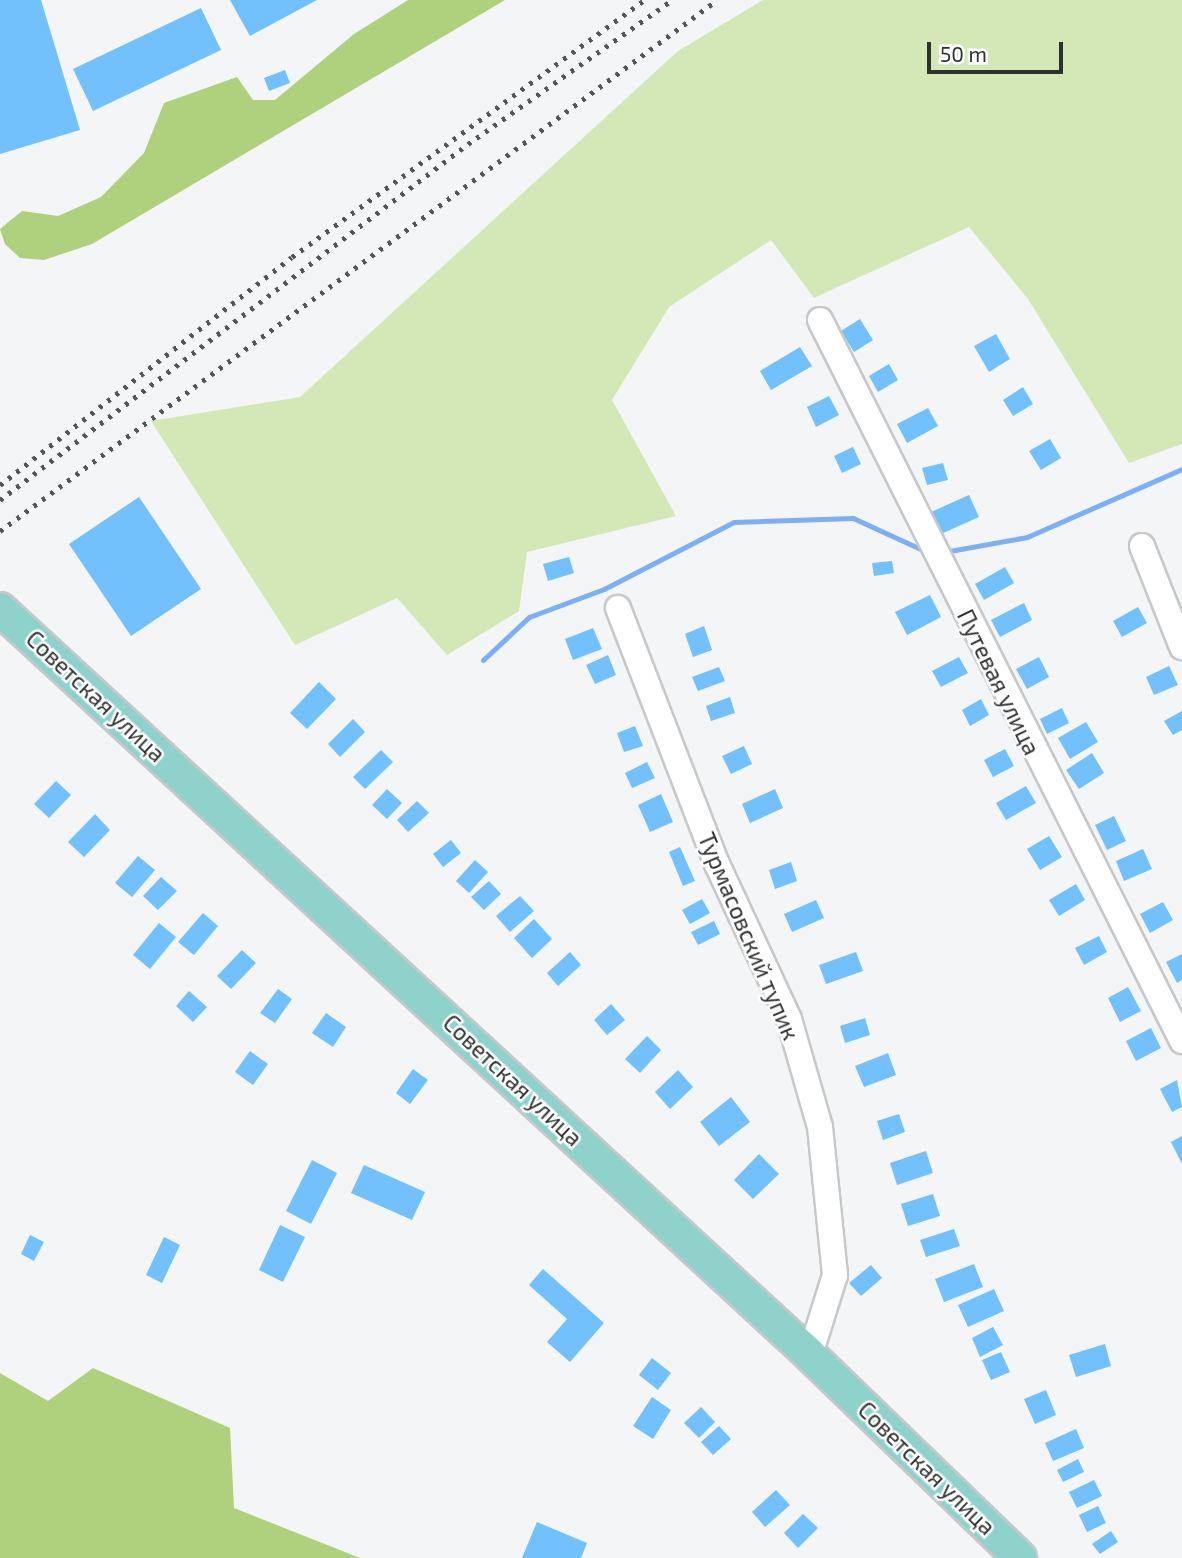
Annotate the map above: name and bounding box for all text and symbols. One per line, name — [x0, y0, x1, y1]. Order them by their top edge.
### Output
scale bar — [930, 28, 1066, 72]
text: 50 m — [940, 41, 987, 66]
street label: Путевая улица — [952, 605, 1046, 759]
street label: Советская улица — [21, 625, 171, 767]
street label: Турмасовский тупик — [693, 828, 805, 1044]
street label: Советская улица — [438, 1009, 588, 1151]
street label: Советская улица — [853, 1396, 1001, 1540]

